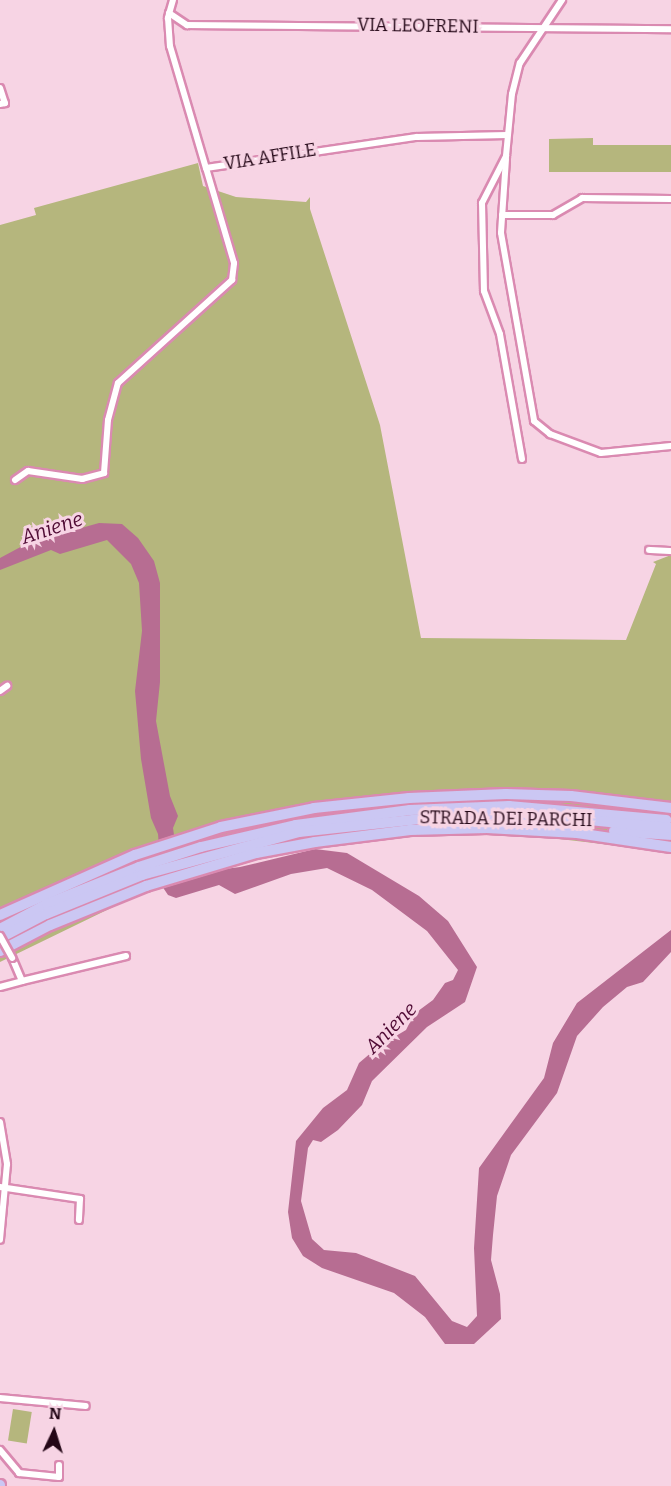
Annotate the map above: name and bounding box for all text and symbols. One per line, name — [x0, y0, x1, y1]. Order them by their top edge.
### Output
street label: VIA LEOFRENI — [357, 14, 479, 38]
street label: VIA AFFILE — [222, 139, 318, 175]
water label: Aniene — [18, 507, 86, 549]
street label: STRADA DEI PARCHI — [419, 807, 593, 831]
water label: Aniene — [360, 997, 422, 1059]
north arrow — [24, 1402, 84, 1462]
text: N — [48, 1404, 62, 1423]

